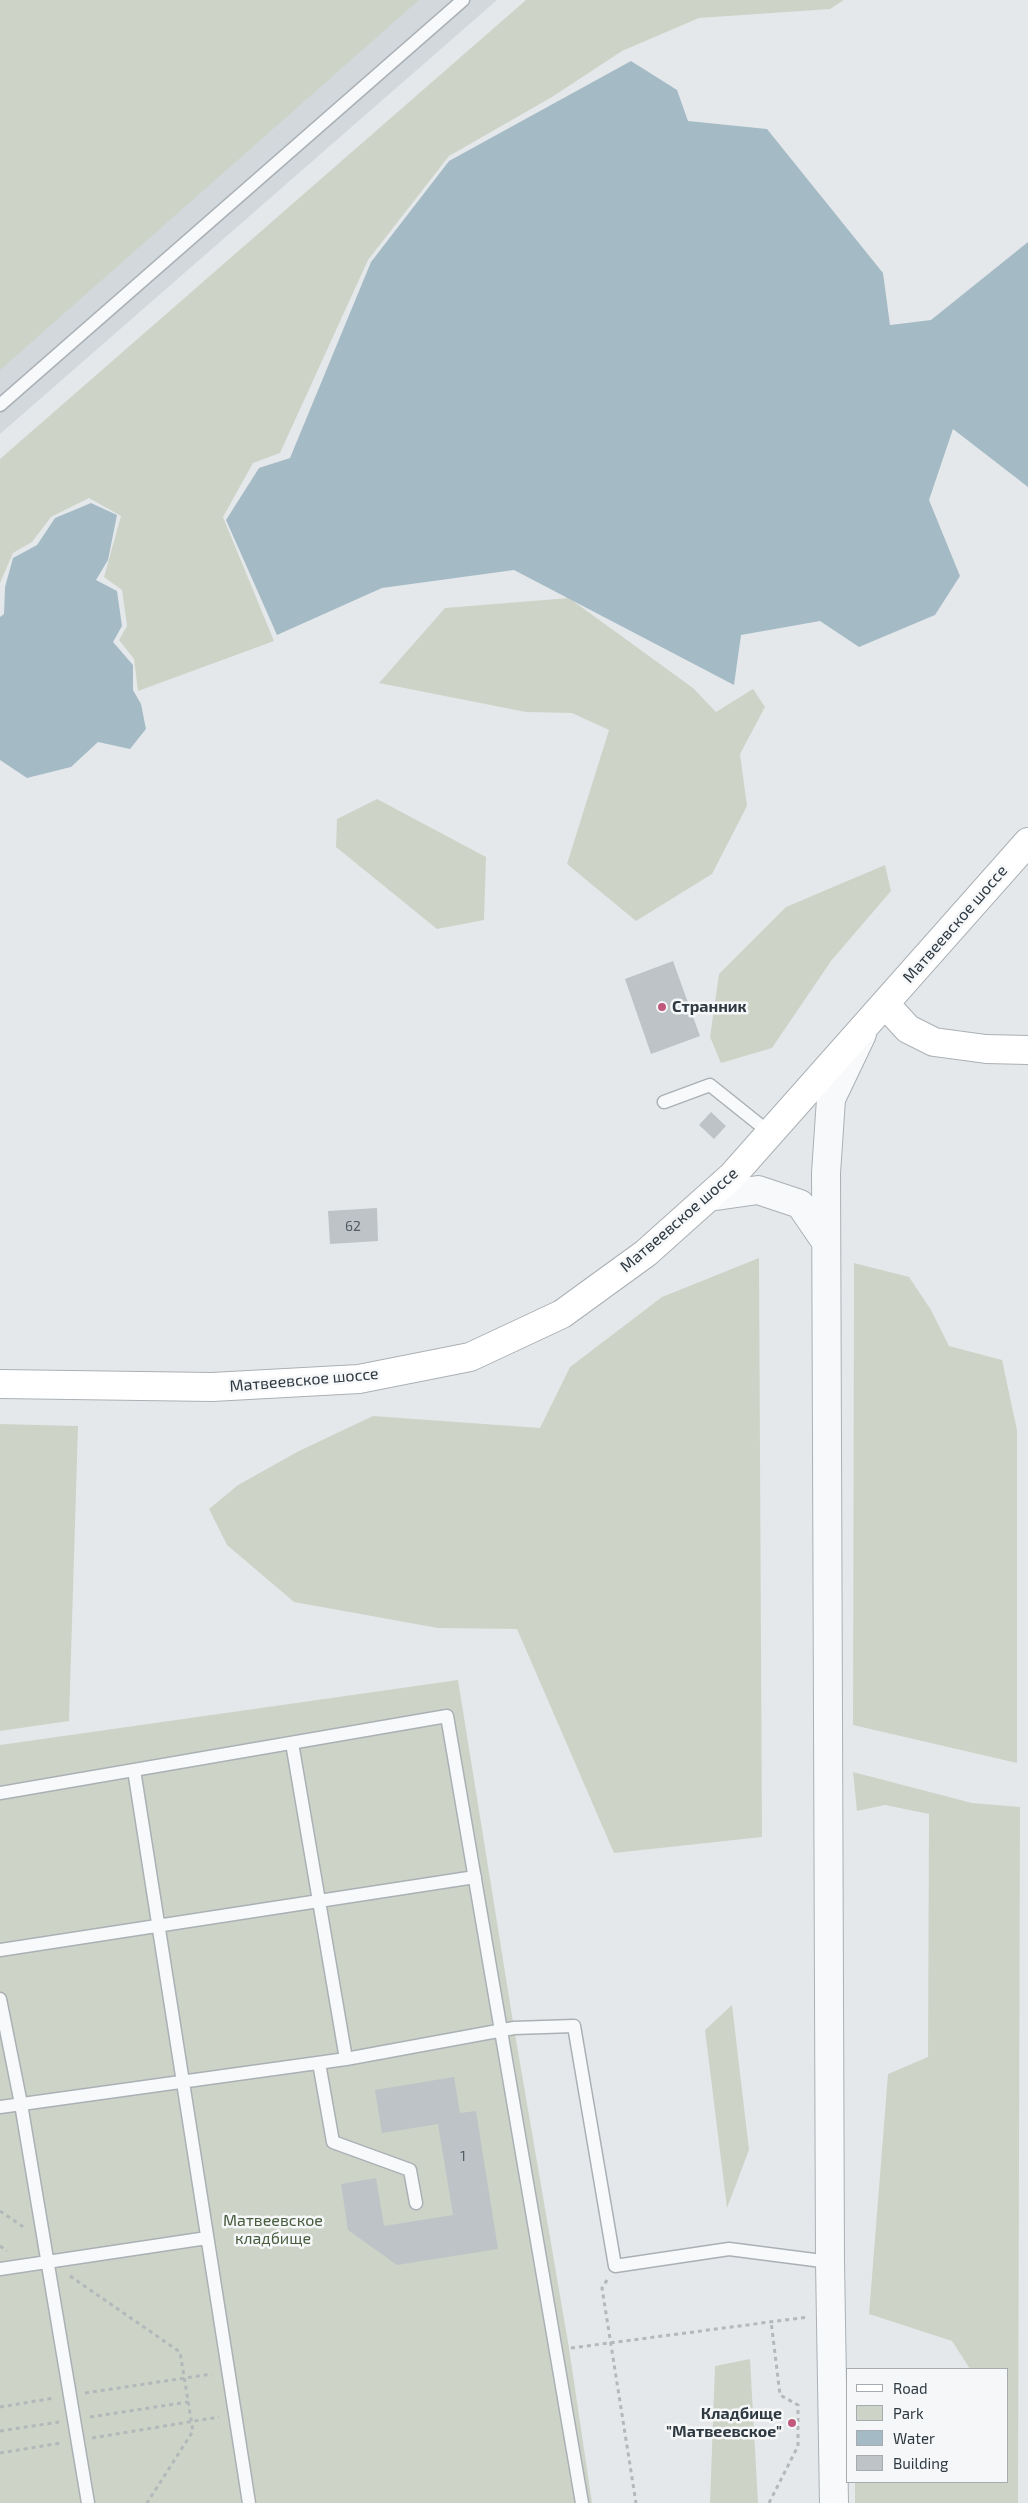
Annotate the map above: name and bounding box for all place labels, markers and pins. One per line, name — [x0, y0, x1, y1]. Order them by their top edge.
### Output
place label: Странник — [672, 997, 747, 1017]
marker: Странник — [656, 1001, 668, 1013]
place label: Кладбище "Матвеевское" — [666, 2404, 782, 2442]
marker: Кладбище "Матвеевское" — [786, 2417, 798, 2429]

